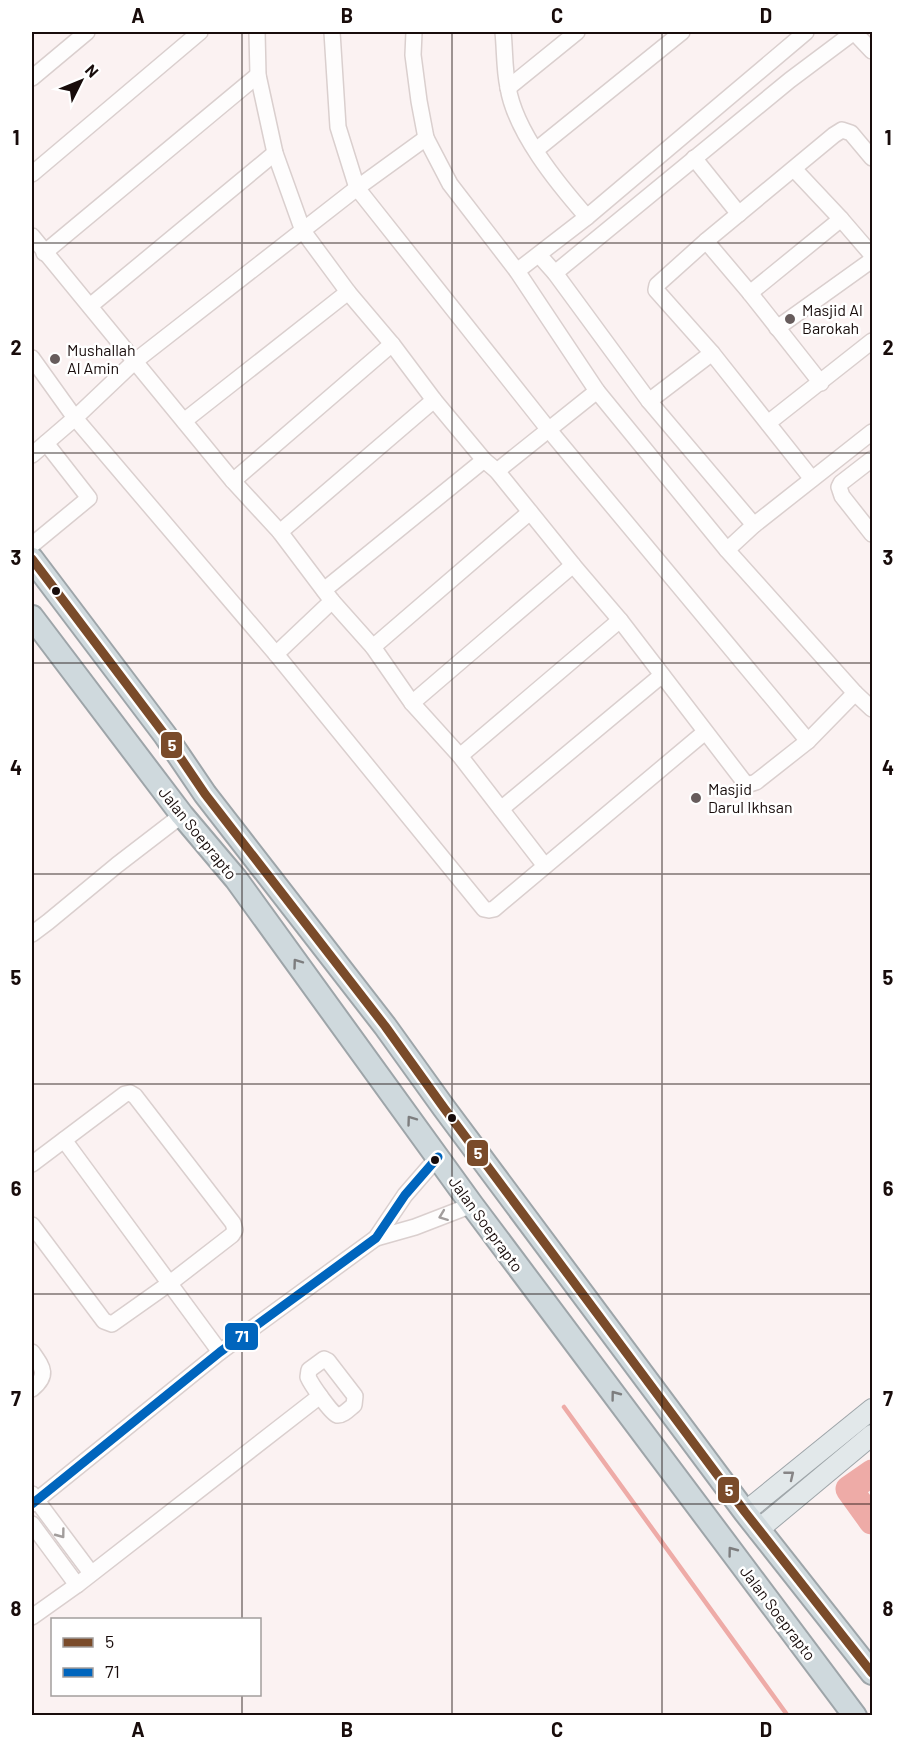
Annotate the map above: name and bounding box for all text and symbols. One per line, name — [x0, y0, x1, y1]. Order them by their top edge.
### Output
text: A — [131, 3, 145, 27]
text: B — [341, 3, 353, 27]
text: C — [551, 3, 563, 27]
text: D — [760, 3, 772, 27]
north arrow — [51, 51, 111, 111]
text: N — [82, 60, 103, 81]
text: 1 — [12, 125, 20, 149]
text: 1 — [884, 125, 892, 149]
place label: Masjid Al Barokah — [802, 300, 863, 337]
marker: Masjid Al Barokah — [783, 312, 797, 326]
text: 2 — [10, 335, 22, 359]
text: 2 — [882, 335, 894, 359]
place label: Mushallah Al Amin — [67, 340, 136, 377]
marker: Mushallah Al Amin — [48, 352, 62, 366]
text: 3 — [11, 545, 21, 569]
text: 3 — [883, 545, 893, 569]
unlabelled marker — [50, 585, 62, 597]
line badge: 5 — [160, 731, 183, 759]
text: 5 — [168, 735, 177, 754]
text: 4 — [10, 755, 22, 779]
text: 4 — [882, 755, 894, 779]
place label: Masjid Darul Ikhsan — [708, 779, 793, 816]
street label: Jalan Soeprapto — [155, 783, 242, 883]
marker: Masjid Darul Ikhsan — [689, 791, 703, 805]
one-way arrow — [293, 958, 304, 969]
text: 5 — [11, 965, 22, 989]
text: 5 — [883, 965, 894, 989]
unlabelled marker — [446, 1112, 458, 1124]
one-way arrow — [407, 1116, 418, 1127]
line badge: 5 — [466, 1139, 489, 1167]
text: 5 — [474, 1143, 483, 1162]
unlabelled marker — [429, 1154, 441, 1166]
street label: Jalan Soeprapto — [445, 1172, 527, 1275]
text: 6 — [11, 1176, 22, 1200]
text: 6 — [883, 1176, 894, 1200]
one-way arrow — [438, 1209, 449, 1222]
line badge: 71 — [224, 1322, 259, 1351]
text: 71 — [235, 1326, 249, 1345]
text: 7 — [11, 1386, 21, 1410]
text: 7 — [883, 1386, 893, 1410]
one-way arrow — [611, 1391, 622, 1402]
one-way arrow — [784, 1472, 795, 1483]
line badge: 5 — [717, 1476, 740, 1504]
text: 5 — [725, 1480, 734, 1499]
one-way arrow — [54, 1527, 65, 1538]
one-way arrow — [728, 1547, 739, 1558]
street label: Jalan Soeprapto — [737, 1562, 820, 1664]
text: 8 — [11, 1596, 22, 1620]
text: 8 — [883, 1596, 894, 1620]
legend — [51, 1618, 261, 1696]
text: 5 — [105, 1630, 114, 1652]
text: 71 — [105, 1660, 120, 1682]
text: A — [131, 1717, 145, 1741]
text: B — [341, 1717, 353, 1741]
text: C — [551, 1717, 563, 1741]
text: D — [760, 1717, 772, 1741]

